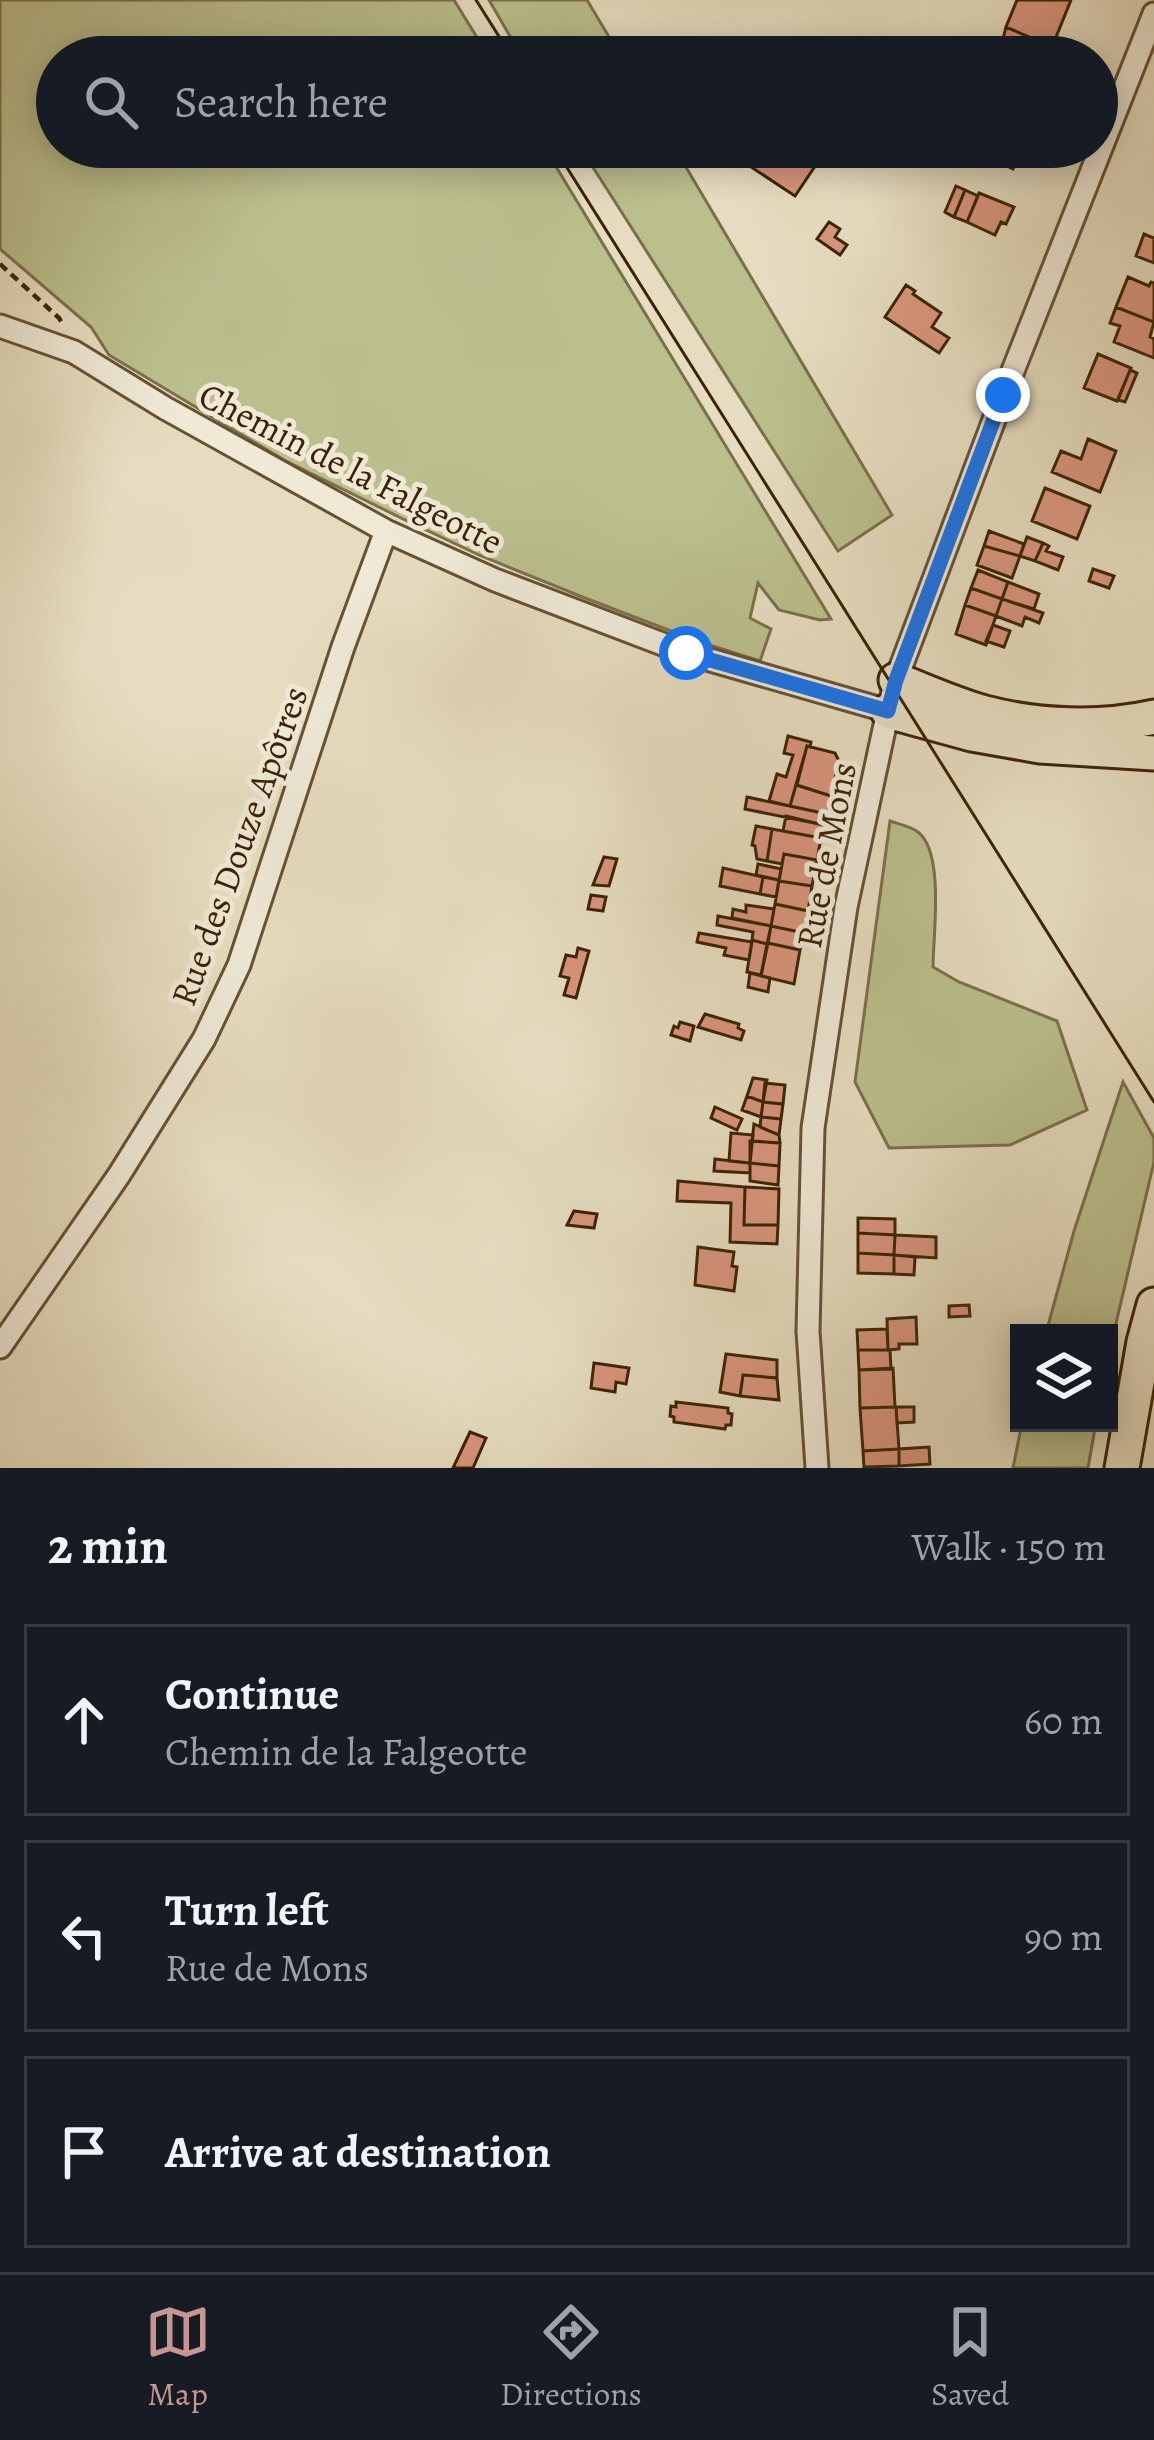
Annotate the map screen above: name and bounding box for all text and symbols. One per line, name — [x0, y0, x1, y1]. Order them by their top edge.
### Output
search box — [36, 36, 1118, 168]
icon: search — [78, 69, 144, 135]
text: Search here — [174, 71, 388, 133]
route end — [976, 368, 1030, 422]
street label: Chemin de la Falgeotte — [191, 370, 511, 566]
route start — [659, 626, 713, 680]
street label: Rue des Douze Apôtres — [158, 680, 320, 1012]
street label: Rue de Mons — [784, 758, 868, 952]
map controls — [1010, 1324, 1118, 1432]
button: layers — [1010, 1324, 1118, 1432]
text: 2 min — [48, 1511, 168, 1581]
text: Walk · 150 m — [911, 1520, 1106, 1573]
text: Continue — [165, 1663, 339, 1725]
icon: ahead — [51, 1687, 117, 1753]
text: 60 m — [1024, 1694, 1103, 1747]
text: Chemin de la Falgeotte — [165, 1725, 527, 1778]
text: Turn left — [165, 1879, 329, 1941]
icon: left — [51, 1903, 117, 1969]
text: 90 m — [1024, 1910, 1103, 1963]
text: Rue de Mons — [165, 1941, 369, 1994]
icon: arrive — [51, 2119, 117, 2185]
text: Arrive at destination — [165, 2121, 551, 2183]
tab: Map — [145, 2299, 211, 2416]
tab: Directions — [500, 2299, 642, 2416]
tab: Saved — [931, 2299, 1009, 2416]

